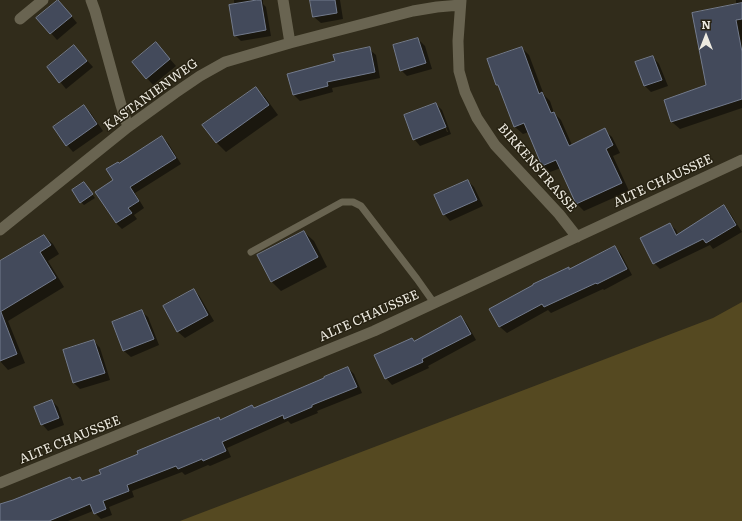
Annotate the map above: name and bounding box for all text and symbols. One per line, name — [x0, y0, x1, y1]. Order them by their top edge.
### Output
north arrow — [686, 16, 726, 56]
text: N — [701, 16, 711, 32]
street label: KASTANIENWEG — [101, 56, 201, 134]
street label: BIRKENSTRASSE — [494, 121, 580, 215]
street label: ALTE CHAUSSEE — [611, 151, 715, 211]
street label: ALTE CHAUSSEE — [317, 287, 421, 345]
street label: ALTE CHAUSSEE — [17, 413, 123, 467]

